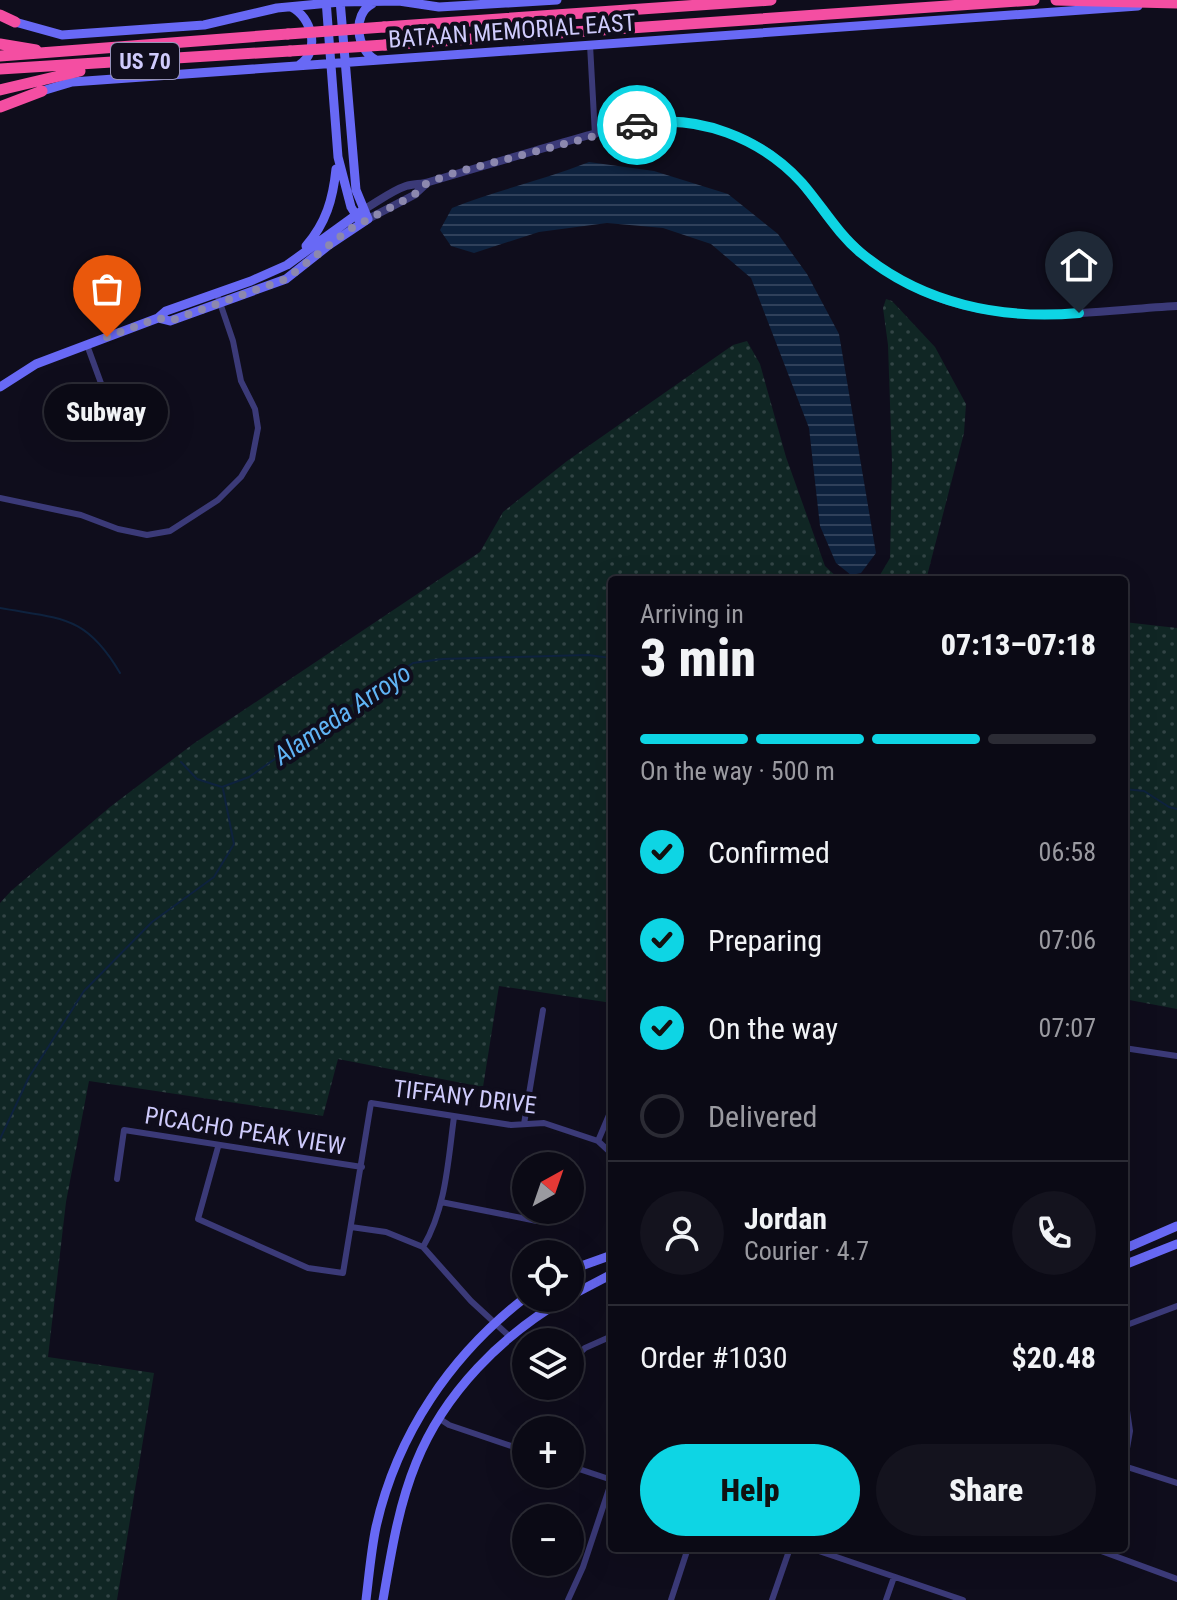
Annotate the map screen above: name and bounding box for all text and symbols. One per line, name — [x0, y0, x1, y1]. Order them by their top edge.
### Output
street label: BATAAN MEMORIAL EAST — [387, 8, 637, 54]
road number: US 70 — [111, 43, 179, 79]
courier — [597, 85, 677, 165]
icon: car — [615, 103, 659, 147]
pin — [1045, 231, 1113, 313]
icon: home — [1057, 243, 1101, 287]
pin — [73, 255, 141, 337]
icon: bag — [85, 267, 129, 311]
callout: Subway — [45, 385, 169, 441]
text: Subway — [66, 397, 146, 427]
text: Arriving in — [640, 599, 744, 629]
text: 07:13–07:18 — [941, 627, 1096, 662]
text: 3 min — [640, 628, 756, 689]
water label: Alameda Arroyo — [267, 657, 416, 771]
text: On the way · 500 m — [640, 756, 835, 786]
icon: check — [640, 830, 684, 874]
text: Confirmed — [708, 835, 830, 870]
text: 06:58 — [1039, 837, 1096, 867]
icon: check — [640, 918, 684, 962]
text: Preparing — [708, 923, 822, 958]
text: 07:06 — [1039, 925, 1096, 955]
icon: check — [640, 1006, 684, 1050]
text: On the way — [708, 1011, 838, 1046]
text: 07:07 — [1039, 1013, 1096, 1043]
street label: TIFFANY DRIVE — [392, 1074, 538, 1120]
text: Delivered — [708, 1099, 817, 1134]
street label: PICACHO PEAK VIEW — [143, 1101, 347, 1161]
north arrow — [512, 1152, 584, 1224]
map controls — [512, 1152, 584, 1576]
button: person — [640, 1191, 724, 1275]
button: phone — [1012, 1191, 1096, 1275]
text: Jordan — [744, 1201, 827, 1236]
text: Courier · 4.7 — [744, 1236, 869, 1266]
button: locate — [512, 1240, 584, 1312]
button: layers — [512, 1328, 584, 1400]
text: Order #1030 — [640, 1340, 788, 1375]
text: $20.48 — [1011, 1340, 1096, 1375]
button: + — [512, 1416, 584, 1488]
button: Help — [640, 1444, 860, 1536]
button: Share — [876, 1444, 1096, 1536]
button: − — [512, 1504, 584, 1576]

